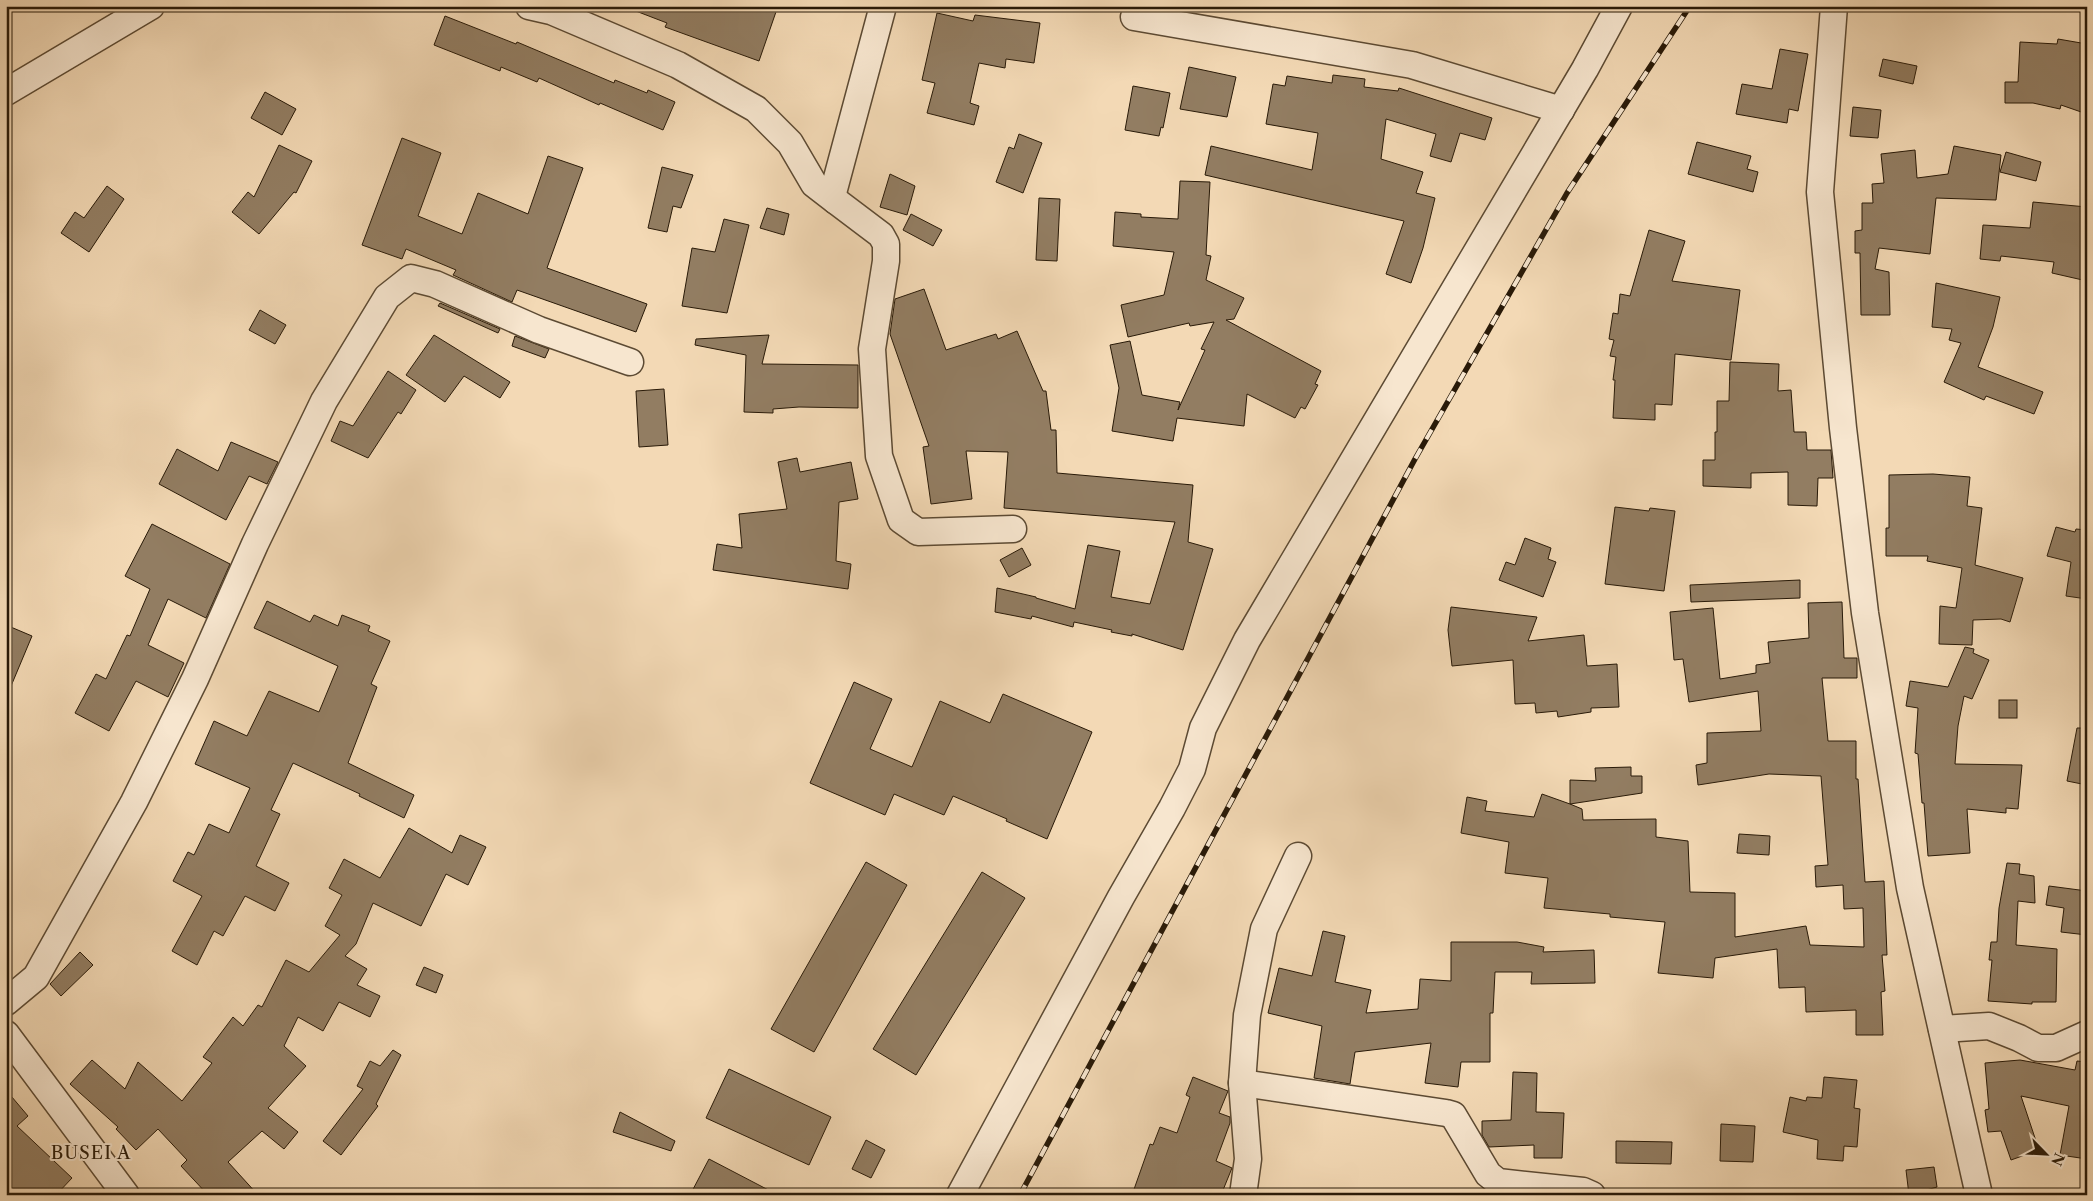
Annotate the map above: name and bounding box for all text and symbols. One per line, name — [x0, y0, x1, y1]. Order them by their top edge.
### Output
north arrow — [2020, 1128, 2070, 1178]
district label: BUSEI A — [51, 1142, 131, 1164]
text: N — [2047, 1150, 2069, 1169]

